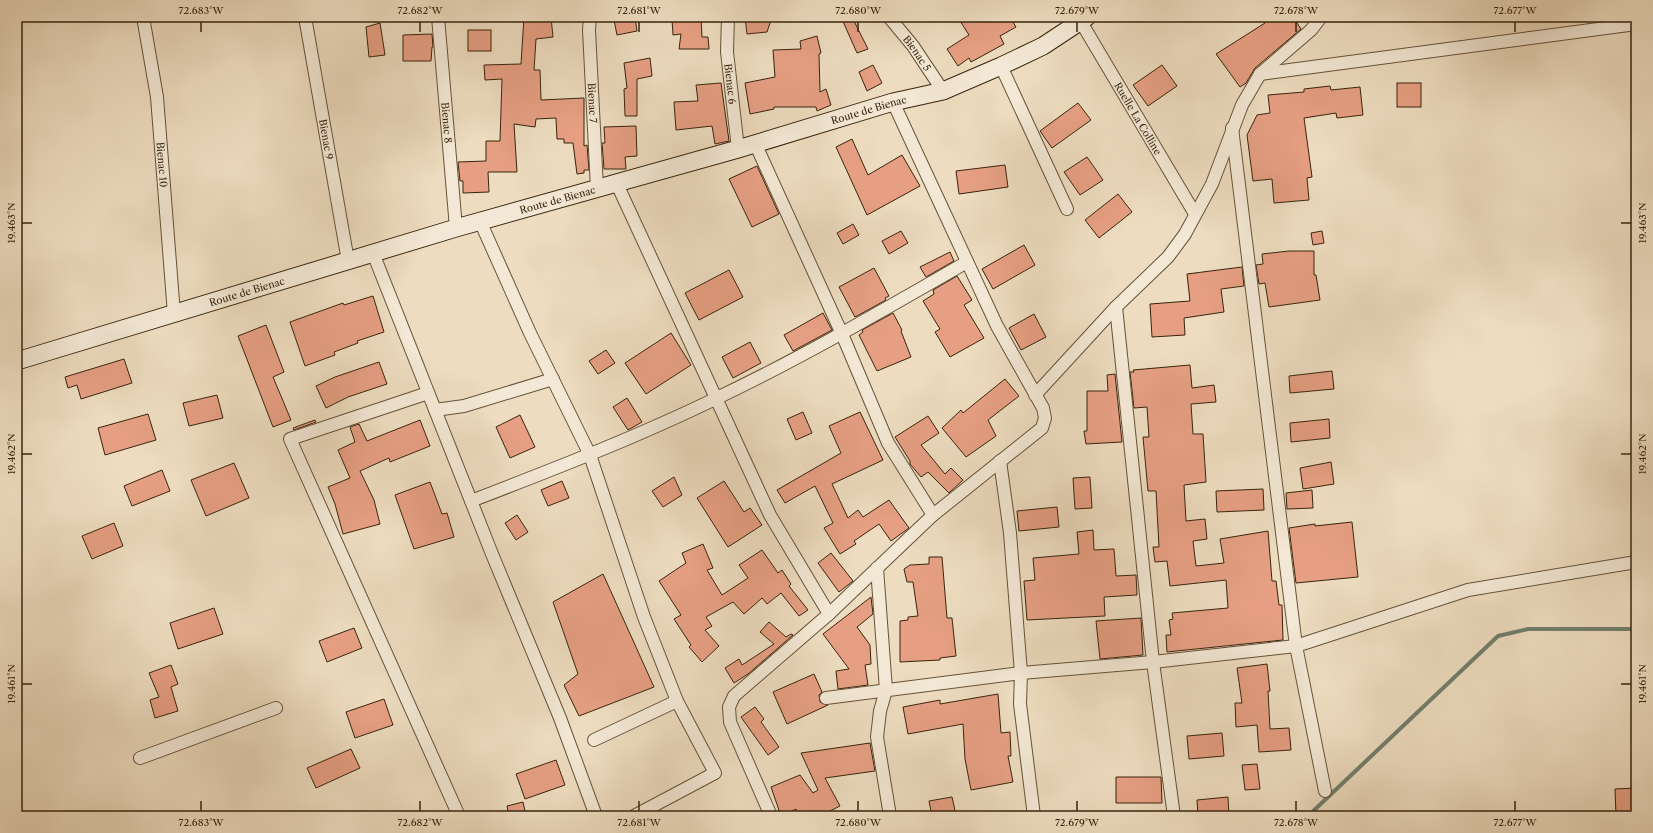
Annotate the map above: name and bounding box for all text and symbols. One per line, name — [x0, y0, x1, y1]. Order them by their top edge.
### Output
text: 72.683°W — [179, 4, 224, 17]
text: 72.682°W — [397, 4, 444, 17]
text: 72.681°W — [617, 4, 662, 17]
text: 72.680°W — [835, 4, 882, 17]
text: 72.679°W — [1055, 4, 1100, 17]
text: 72.678°W — [1274, 4, 1319, 17]
text: 72.677°W — [1493, 4, 1538, 17]
street label: Bienac 5 — [900, 33, 934, 74]
street label: Bienac 6 — [721, 63, 739, 105]
street label: Ruelle La Colline — [1111, 80, 1165, 158]
street label: Bienac 7 — [585, 83, 600, 123]
street label: Route de Bienac — [829, 93, 908, 127]
street label: Bienac 8 — [438, 102, 455, 144]
street label: Bienac 9 — [316, 118, 336, 161]
street label: Bienac 10 — [154, 141, 170, 188]
street label: Route de Bienac — [518, 183, 597, 217]
text: 19.463°N — [5, 203, 18, 243]
text: 19.463°N — [1636, 203, 1649, 243]
street label: Route de Bienac — [208, 274, 286, 309]
text: 19.462°N — [5, 433, 18, 475]
text: 19.462°N — [1636, 433, 1649, 475]
text: 19.461°N — [5, 664, 18, 704]
text: 19.461°N — [1636, 664, 1649, 704]
text: 72.683°W — [179, 816, 224, 829]
text: 72.682°W — [397, 816, 444, 829]
text: 72.681°W — [617, 816, 662, 829]
text: 72.680°W — [835, 816, 882, 829]
text: 72.679°W — [1055, 816, 1100, 829]
text: 72.678°W — [1274, 816, 1319, 829]
text: 72.677°W — [1493, 816, 1538, 829]

